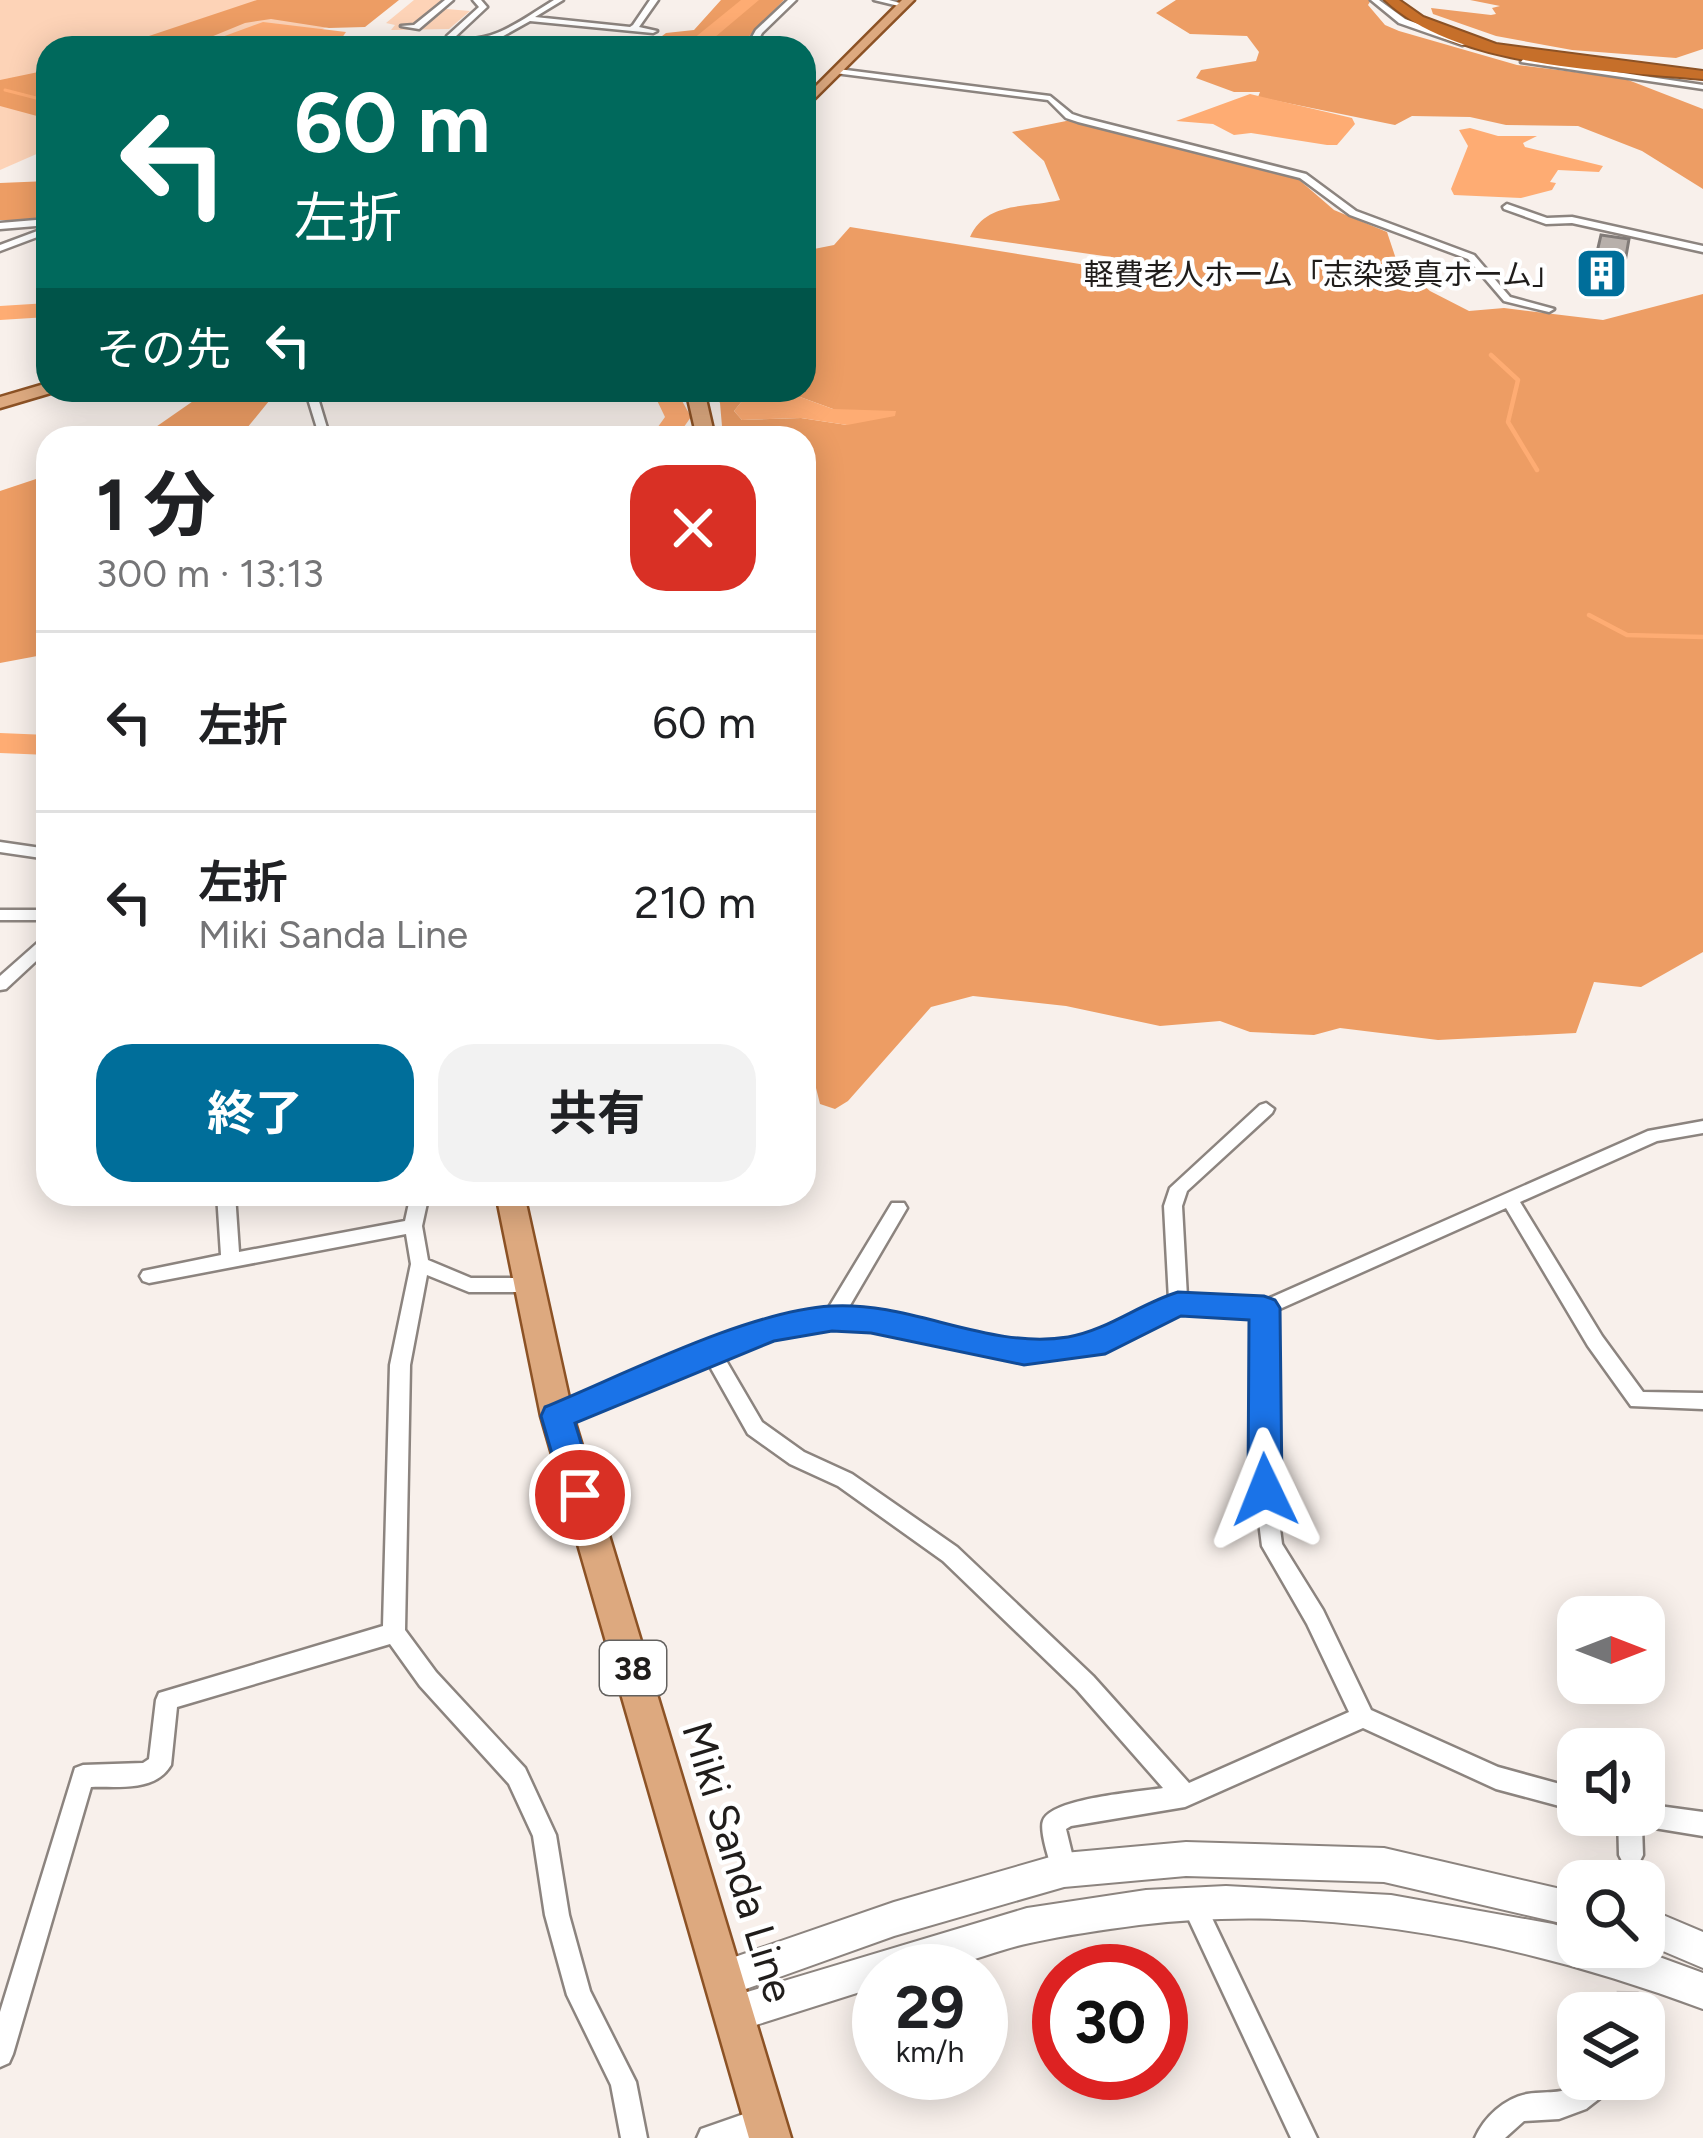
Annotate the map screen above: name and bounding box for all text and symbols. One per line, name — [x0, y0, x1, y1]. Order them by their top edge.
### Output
text: 60 m — [294, 72, 490, 173]
icon: left — [96, 84, 252, 240]
text: 左折 — [294, 186, 402, 251]
building icon: 軽費老人ホーム「志染愛真ホーム」 — [1573, 246, 1629, 302]
place label: 軽費老人ホーム「志染愛真ホーム」 — [1084, 256, 1562, 293]
icon: left — [255, 312, 321, 378]
text: その先 — [96, 322, 231, 376]
text: 1 分 — [96, 462, 216, 548]
button: close — [630, 465, 756, 591]
text: 300 m · 13:13 — [96, 550, 324, 597]
icon: left — [96, 689, 162, 755]
text: 60 m — [652, 695, 756, 749]
text: 左折 — [198, 698, 288, 752]
text: 左折 — [198, 855, 288, 909]
icon: left — [96, 869, 162, 935]
text: 210 m — [634, 875, 756, 929]
text: Miki Sanda Line — [198, 911, 468, 958]
button: 終了 — [96, 1044, 414, 1182]
button: 共有 — [438, 1044, 756, 1182]
position arrow — [1202, 1427, 1328, 1553]
pin — [529, 1444, 631, 1546]
icon: arrive — [547, 1462, 613, 1528]
north arrow — [1557, 1596, 1665, 1704]
map controls — [1557, 1596, 1665, 2100]
road number: 38 — [600, 1641, 666, 1695]
street label: Miki Sanda Line — [671, 1716, 805, 2008]
button: sound — [1557, 1728, 1665, 1836]
button: search — [1557, 1860, 1665, 1968]
speed limit sign: 30 — [1032, 1944, 1188, 2100]
text: 29 — [895, 1971, 965, 2043]
button: layers — [1557, 1992, 1665, 2100]
text: km/h — [896, 2033, 964, 2070]

